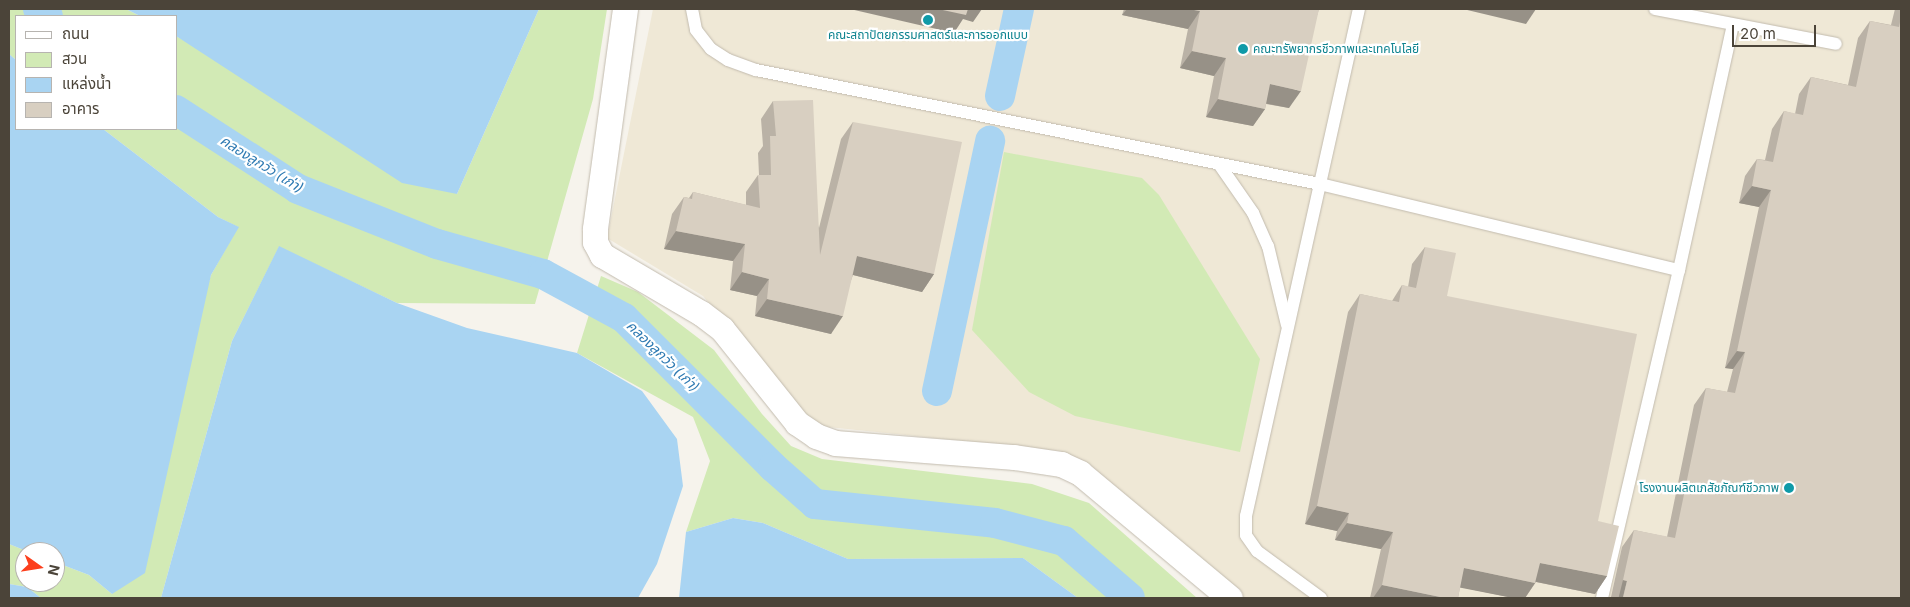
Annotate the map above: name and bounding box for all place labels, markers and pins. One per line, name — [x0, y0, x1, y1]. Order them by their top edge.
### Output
marker: คณะสถาปัตยกรรมศาสตร์และการออกแบบ — [922, 14, 934, 26]
place label: คณะสถาปัตยกรรมศาสตร์และการออกแบบ — [828, 28, 1028, 42]
place label: คณะทรัพยากรชีวภาพและเทคโนโลยี — [1253, 42, 1419, 56]
marker: คณะทรัพยากรชีวภาพและเทคโนโลยี — [1237, 43, 1249, 55]
place label: โรงงานผลิตเภสัชภัณฑ์ชีวภาพ — [1639, 481, 1779, 495]
marker: โรงงานผลิตเภสัชภัณฑ์ชีวภาพ — [1783, 482, 1795, 494]

